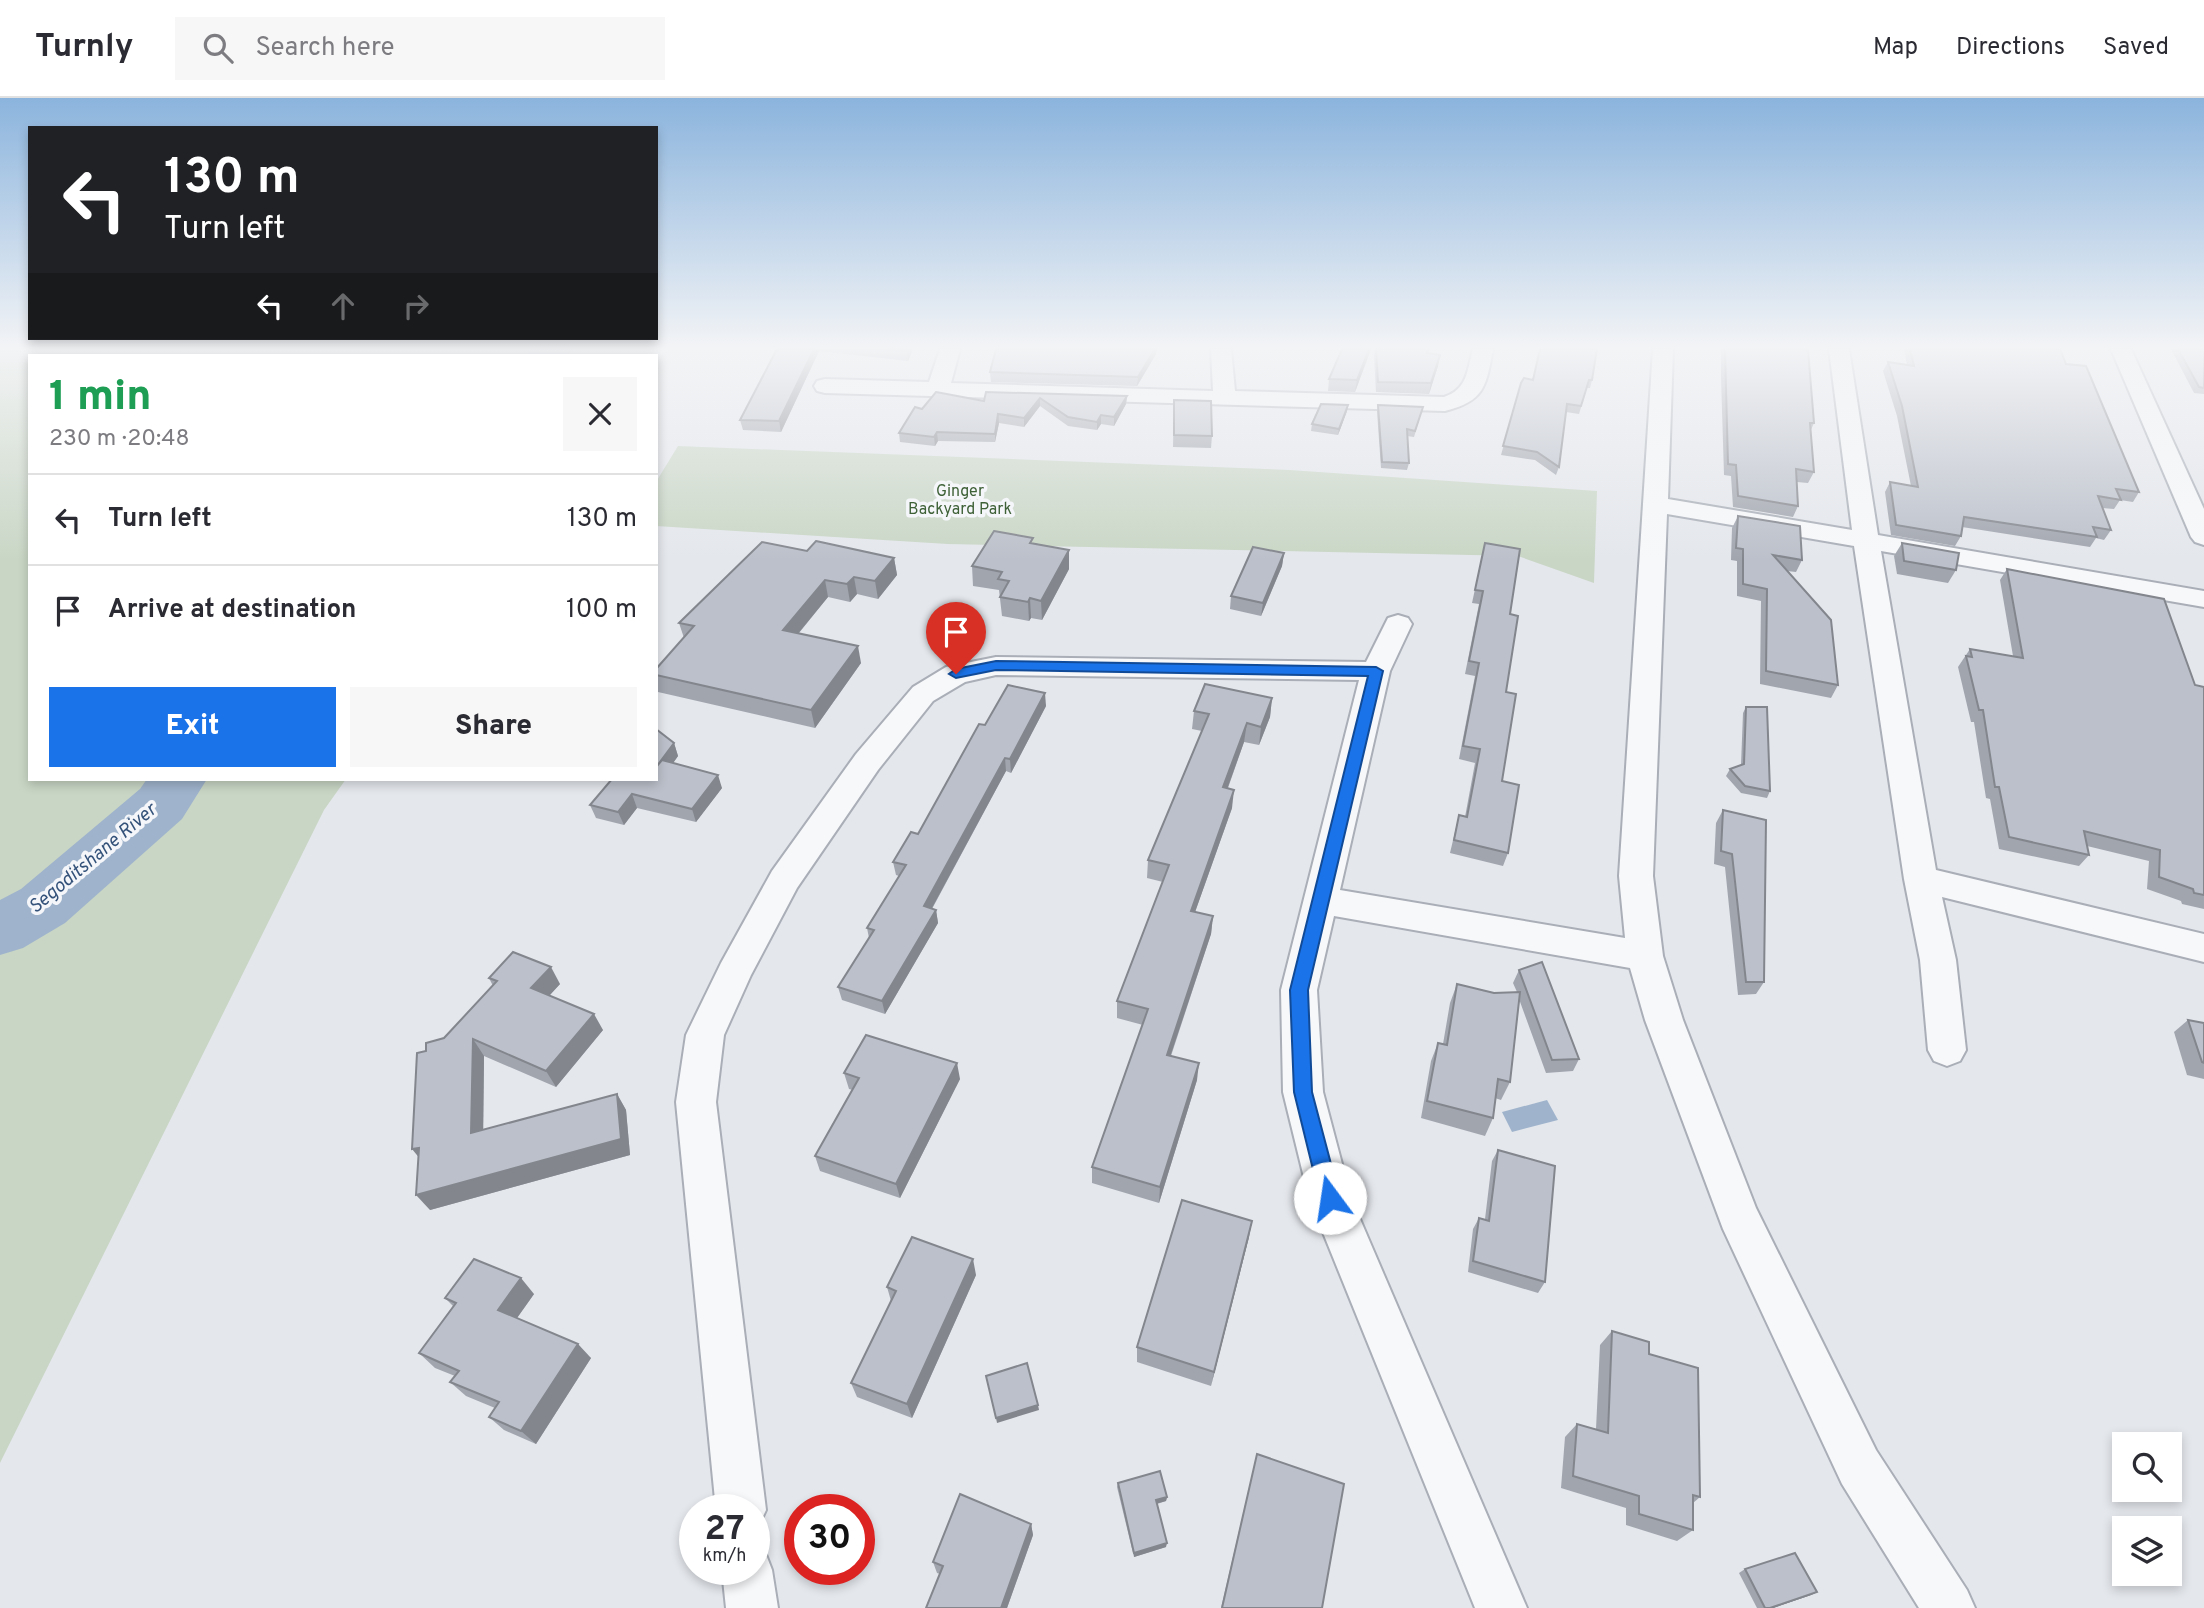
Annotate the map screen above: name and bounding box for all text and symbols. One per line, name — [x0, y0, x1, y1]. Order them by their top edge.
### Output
search box — [175, 17, 665, 80]
text: Turnly — [35, 27, 133, 69]
icon: search — [199, 29, 237, 67]
text: Search here — [255, 32, 394, 65]
text: Map — [1873, 33, 1918, 63]
text: Directions — [1956, 33, 2065, 63]
text: Saved — [2103, 33, 2169, 63]
text: 130 m — [164, 149, 300, 211]
icon: left — [49, 154, 140, 245]
text: Turn left — [164, 210, 285, 250]
icon: left — [251, 287, 289, 325]
icon: ahead — [324, 287, 362, 325]
icon: right — [397, 287, 435, 325]
text: 1 min — [49, 372, 152, 425]
button: close — [563, 377, 637, 451]
text: 230 m · 20:48 — [49, 425, 190, 454]
park label: Ginger Backyard Park — [908, 482, 1012, 520]
icon: left — [49, 501, 87, 539]
text: Turn left — [108, 503, 212, 536]
text: 130 m — [567, 503, 637, 536]
icon: arrive — [49, 592, 87, 630]
text: Arrive at destination — [108, 594, 356, 627]
text: 100 m — [566, 594, 637, 627]
pin — [926, 602, 986, 674]
icon: arrive — [937, 613, 975, 651]
button: Exit — [49, 687, 336, 767]
button: Share — [350, 687, 637, 767]
water label: Segoditshane River — [24, 798, 163, 919]
position arrow — [1293, 1161, 1367, 1235]
map controls — [2112, 1432, 2182, 1586]
button: search — [2112, 1432, 2182, 1502]
speed limit sign: 30 — [784, 1494, 875, 1585]
text: 27 — [705, 1508, 744, 1552]
button: layers — [2112, 1516, 2182, 1586]
text: km/h — [703, 1545, 746, 1568]

